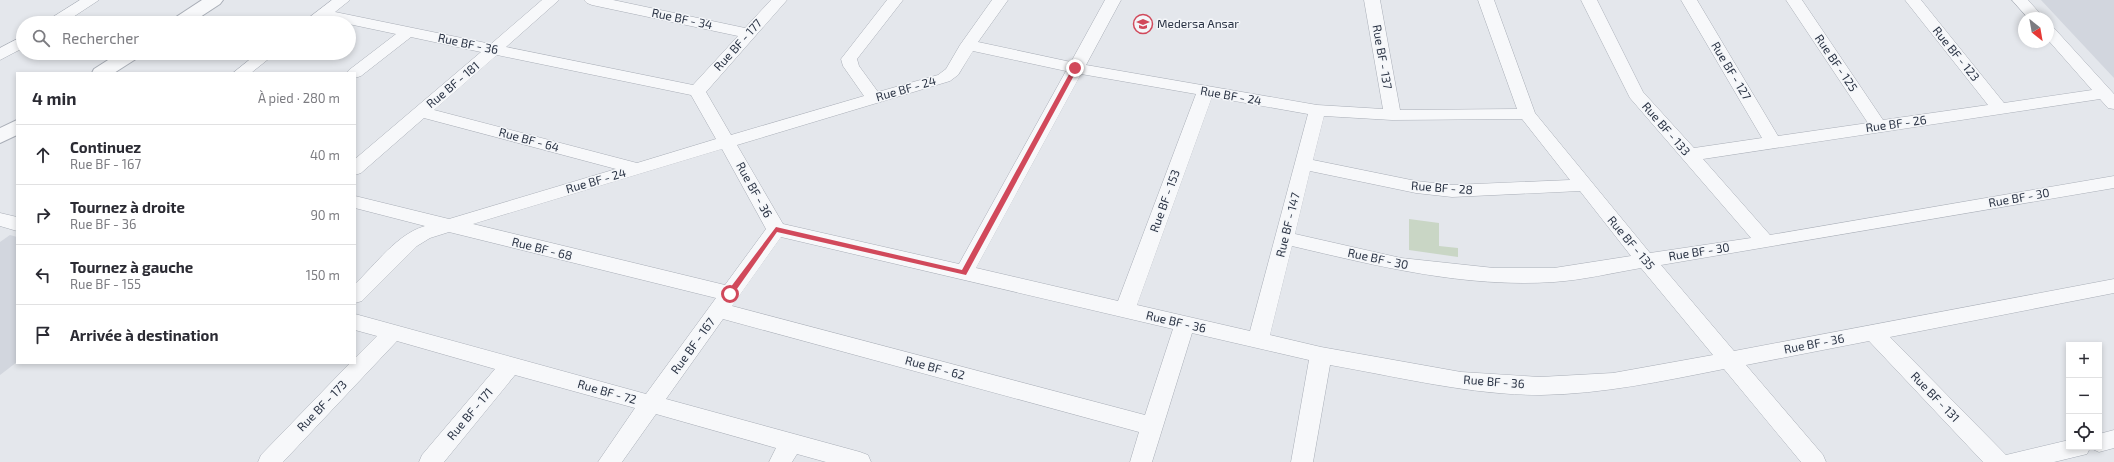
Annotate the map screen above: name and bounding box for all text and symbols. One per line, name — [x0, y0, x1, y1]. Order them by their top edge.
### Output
street label: Rue BF - 34 — [650, 5, 714, 31]
north arrow — [2018, 12, 2054, 48]
school or university icon: Medersa Ansar — [1132, 13, 1154, 35]
search box — [16, 16, 356, 60]
street label: Rue BF - 177 — [710, 16, 764, 73]
place label: Medersa Ansar — [1157, 16, 1239, 30]
street label: Rue BF - 137 — [1370, 23, 1396, 90]
street label: Rue BF - 123 — [1931, 23, 1983, 83]
icon: search — [30, 27, 52, 49]
text: Rechercher — [62, 29, 139, 47]
street label: Rue BF - 36 — [437, 30, 500, 56]
street label: Rue BF - 125 — [1813, 31, 1861, 94]
street label: Rue BF - 127 — [1709, 39, 1755, 102]
street label: Rue BF - 181 — [423, 58, 482, 110]
route end — [1066, 59, 1084, 77]
street label: Rue BF - 24 — [874, 73, 937, 103]
street label: Rue BF - 24 — [1199, 83, 1263, 107]
text: 4 min — [32, 88, 76, 108]
text: À pied · 280 m — [258, 90, 340, 106]
street label: Rue BF - 133 — [1640, 99, 1694, 158]
street label: Rue BF - 26 — [1864, 112, 1927, 134]
street label: Rue BF - 64 — [497, 124, 561, 154]
text: Continuez — [70, 138, 141, 156]
icon: ahead — [32, 144, 54, 166]
text: 40 m — [310, 147, 340, 163]
text: Rue BF - 167 — [70, 156, 141, 172]
street label: Rue BF - 36 — [734, 159, 776, 220]
street label: Rue BF - 24 — [564, 165, 627, 195]
street label: Rue BF - 153 — [1146, 167, 1182, 234]
street label: Rue BF - 28 — [1411, 178, 1473, 196]
street label: Rue BF - 30 — [1987, 185, 2050, 209]
street label: Rue BF - 147 — [1272, 191, 1302, 259]
text: Tournez à droite — [70, 198, 185, 216]
icon: right — [32, 204, 54, 226]
text: 90 m — [310, 207, 340, 223]
street label: Rue BF - 135 — [1605, 213, 1658, 272]
text: Rue BF - 36 — [70, 216, 136, 232]
street label: Rue BF - 68 — [510, 234, 574, 262]
street label: Rue BF - 30 — [1667, 239, 1730, 263]
street label: Rue BF - 30 — [1347, 245, 1410, 271]
text: Tournez à gauche — [70, 258, 193, 276]
icon: left — [32, 264, 54, 286]
text: 150 m — [306, 267, 340, 283]
text: Rue BF - 155 — [70, 276, 141, 292]
route start — [721, 285, 739, 303]
street label: Rue BF - 36 — [1145, 307, 1208, 335]
street label: Rue BF - 167 — [667, 315, 717, 376]
icon: arrive — [32, 324, 54, 346]
text: Arrivée à destination — [70, 326, 218, 344]
street label: Rue BF - 36 — [1782, 330, 1845, 356]
map controls — [2066, 342, 2102, 450]
button: + — [2066, 342, 2102, 378]
street label: Rue BF - 62 — [904, 352, 967, 382]
street label: Rue BF - 131 — [1908, 368, 1963, 424]
street label: Rue BF - 36 — [1463, 372, 1525, 390]
street label: Rue BF - 72 — [576, 376, 639, 406]
street label: Rue BF - 173 — [294, 377, 349, 434]
button: − — [2066, 378, 2102, 414]
street label: Rue BF - 171 — [443, 385, 495, 442]
button: locate — [2066, 414, 2102, 450]

